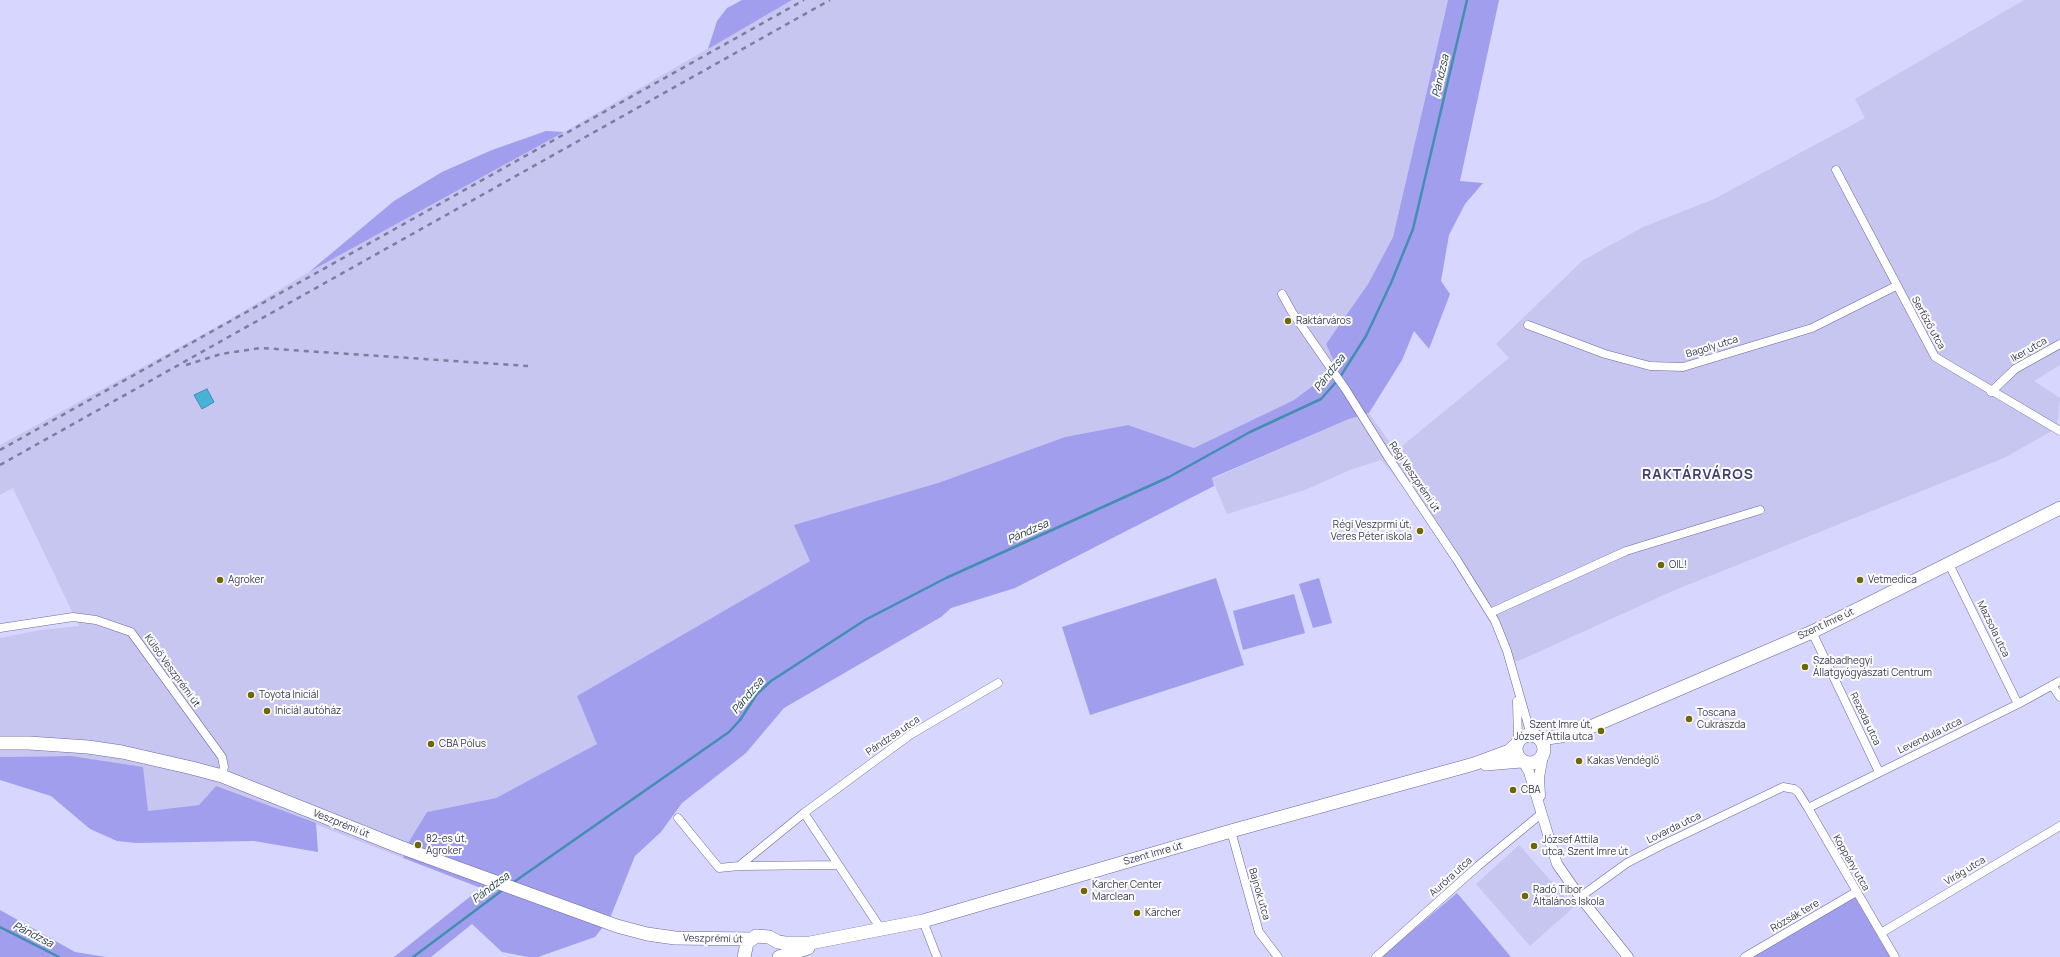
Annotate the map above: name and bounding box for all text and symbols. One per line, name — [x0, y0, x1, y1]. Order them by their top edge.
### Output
water label: Pándzsa — [1430, 53, 1452, 99]
street label: Serfőző utca — [1909, 295, 1947, 351]
place label: Raktárváros — [1296, 315, 1351, 327]
marker: Raktárváros — [1283, 316, 1293, 326]
street label: Bagoly utca — [1684, 333, 1740, 361]
street label: Iker utca — [2009, 335, 2049, 365]
water label: Pándzsa — [1311, 352, 1349, 394]
street label: Régi Veszprémi út — [1386, 440, 1442, 514]
district label: RAKTÁRVÁROS — [1642, 467, 1754, 483]
water label: Pándzsa — [1006, 517, 1050, 547]
place label: Régi Veszprmi út, Veres Péter iskola — [1331, 519, 1412, 542]
marker: Régi Veszprmi út, Veres Péter iskola — [1415, 526, 1425, 536]
place label: OIL! — [1669, 559, 1687, 571]
marker: OIL! — [1656, 560, 1666, 570]
place label: Agroker — [228, 574, 264, 586]
place label: Vetmedica — [1868, 574, 1917, 586]
marker: Agroker — [215, 575, 225, 585]
marker: Vetmedica — [1855, 575, 1865, 585]
street label: Mazsola utca — [1974, 599, 2012, 659]
street label: Szent Imre út — [1796, 606, 1856, 642]
street label: Külső Veszprémi út — [142, 632, 202, 710]
place label: Szabadhegyi Állatgyógyászati Centrum — [1813, 655, 1932, 678]
marker: Szabadhegyi Állatgyógyászati Centrum — [1800, 662, 1810, 672]
water label: Pándzsa — [729, 675, 767, 717]
place label: Toyota Iniciál — [259, 689, 319, 701]
marker: Toyota Iniciál — [246, 690, 256, 700]
street label: Rezeda utca — [1847, 691, 1883, 747]
place label: Iniciál autóház — [275, 705, 341, 717]
marker: Iniciál autóház — [262, 706, 272, 716]
place label: Toscana Cukrászda — [1697, 707, 1746, 730]
street label: Pándzsa utca — [864, 714, 922, 758]
marker: Toscana Cukrászda — [1684, 714, 1694, 724]
street label: Levendula utca — [1896, 715, 1964, 757]
place label: Szent Imre út, József Attila utca — [1514, 719, 1593, 742]
marker: Szent Imre út, József Attila utca — [1596, 726, 1606, 736]
place label: CBA Pólus — [439, 738, 486, 750]
marker: CBA Pólus — [426, 739, 436, 749]
place label: Kakas Vendéglő — [1587, 755, 1659, 767]
marker: Kakas Vendéglő — [1574, 756, 1584, 766]
place label: CBA — [1521, 784, 1541, 796]
marker: CBA — [1508, 785, 1518, 795]
street label: Veszprémi út — [311, 807, 371, 841]
street label: Lovarda utca — [1645, 810, 1703, 846]
place label: 82-es út, Agroker — [426, 833, 467, 856]
street label: Koppány utca — [1830, 833, 1872, 893]
place label: József Attila utca, Szent Imre út — [1542, 834, 1628, 858]
marker: 82-es út, Agroker — [413, 840, 423, 850]
street label: Szent Imre út — [1122, 840, 1184, 868]
marker: József Attila utca, Szent Imre út — [1529, 841, 1539, 851]
street label: Virág utca — [1942, 854, 1988, 888]
street label: Auróra utca — [1427, 855, 1475, 899]
street label: Bajnok utca — [1246, 867, 1272, 921]
water label: Pándzsa — [470, 870, 512, 906]
place label: Karcher Center Marclean — [1092, 879, 1162, 902]
place label: Radó Tibor Általános Iskola — [1533, 884, 1604, 908]
marker: Karcher Center Marclean — [1079, 886, 1089, 896]
marker: Radó Tibor Általános Iskola — [1520, 891, 1530, 901]
street label: Rózsák tere — [1769, 897, 1821, 935]
place label: Kärcher — [1145, 907, 1181, 919]
marker: Kärcher — [1132, 908, 1142, 918]
water label: Pándzsa — [11, 919, 55, 951]
street label: Veszprémi út — [683, 932, 743, 946]

